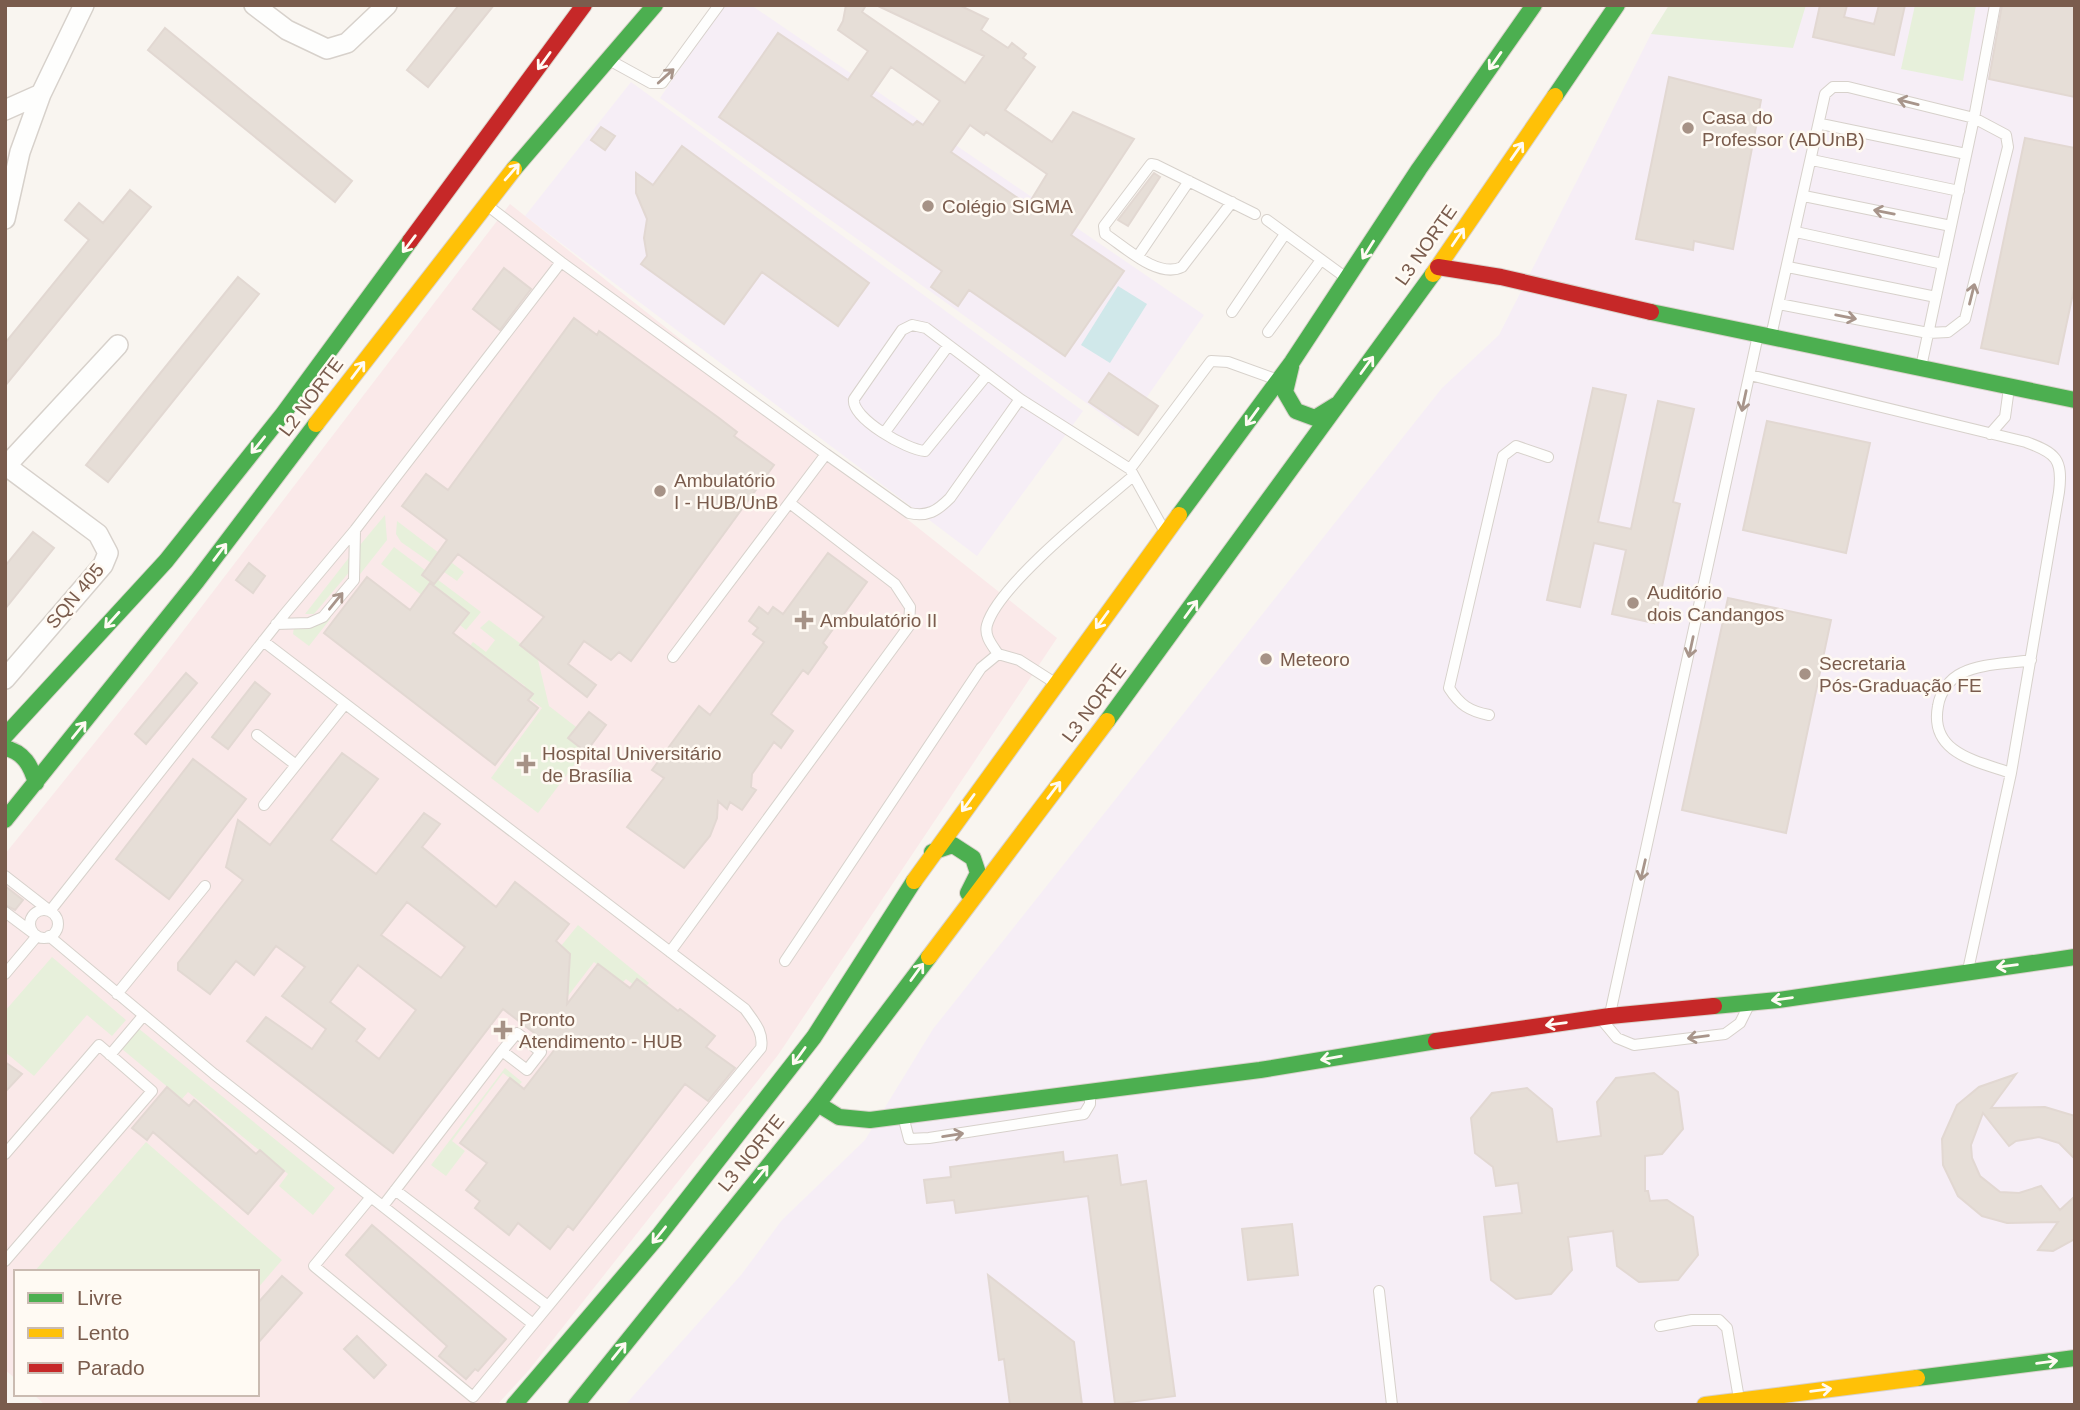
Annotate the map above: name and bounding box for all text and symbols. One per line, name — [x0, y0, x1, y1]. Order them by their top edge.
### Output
one-way arrow — [537, 51, 551, 70]
one-way arrow — [1488, 51, 1502, 70]
one-way arrow — [657, 68, 675, 84]
one-way arrow — [1897, 95, 1920, 108]
place label: Casa do Professor (ADUnB) — [1702, 107, 1865, 150]
marker: Casa do Professor (ADUnB) — [1680, 120, 1696, 136]
one-way arrow — [1510, 142, 1524, 161]
one-way arrow — [504, 163, 520, 181]
place label: Colégio SIGMA — [942, 196, 1073, 217]
marker: Colégio SIGMA — [920, 198, 936, 214]
street label: L3 NORTE — [1391, 201, 1461, 289]
one-way arrow — [1873, 205, 1896, 219]
one-way arrow — [1451, 228, 1465, 247]
one-way arrow — [402, 234, 417, 253]
one-way arrow — [1361, 240, 1375, 259]
one-way arrow — [1966, 283, 1979, 305]
one-way arrow — [1834, 311, 1857, 325]
street label: L2 NORTE — [275, 354, 347, 440]
one-way arrow — [1360, 356, 1374, 375]
one-way arrow — [350, 362, 365, 380]
one-way arrow — [1737, 389, 1751, 412]
one-way arrow — [1244, 407, 1259, 426]
one-way arrow — [250, 436, 265, 454]
place label: Ambulatório I - HUB/UnB — [674, 470, 779, 513]
marker: Ambulatório I - HUB/UnB — [652, 483, 668, 499]
one-way arrow — [212, 543, 227, 561]
street label: SQN 405 — [42, 559, 108, 633]
place label: Auditório dois Candangos — [1647, 582, 1784, 625]
one-way arrow — [328, 593, 344, 611]
marker: Auditório dois Candangos — [1625, 595, 1641, 611]
one-way arrow — [1183, 600, 1198, 619]
marker: Ambulatório II — [794, 610, 814, 630]
place label: Ambulatório II — [820, 610, 937, 631]
one-way arrow — [1095, 610, 1109, 629]
one-way arrow — [103, 611, 120, 628]
one-way arrow — [1684, 635, 1698, 658]
place label: Meteoro — [1280, 649, 1350, 670]
marker: Meteoro — [1258, 651, 1274, 667]
place label: Secretaria Pós-Graduação FE — [1819, 653, 1982, 696]
street label: L3 NORTE — [1058, 660, 1130, 746]
marker: Secretaria Pós-Graduação FE — [1797, 666, 1813, 682]
one-way arrow — [71, 721, 86, 739]
place label: Hospital Universitário de Brasília — [542, 743, 722, 786]
marker: Hospital Universitário de Brasília — [516, 754, 536, 774]
one-way arrow — [1046, 782, 1061, 800]
one-way arrow — [961, 794, 976, 813]
one-way arrow — [1636, 858, 1649, 880]
one-way arrow — [1996, 960, 2019, 973]
one-way arrow — [910, 963, 924, 982]
one-way arrow — [1771, 993, 1794, 1006]
place label: Pronto Atendimento - HUB — [519, 1009, 683, 1052]
one-way arrow — [1545, 1018, 1568, 1031]
marker: Pronto Atendimento - HUB — [493, 1020, 513, 1040]
one-way arrow — [1687, 1031, 1710, 1044]
one-way arrow — [792, 1046, 806, 1065]
one-way arrow — [1320, 1052, 1343, 1065]
street label: L3 NORTE — [714, 1110, 788, 1196]
one-way arrow — [941, 1128, 964, 1141]
one-way arrow — [754, 1165, 769, 1184]
one-way arrow — [651, 1226, 666, 1244]
legend — [14, 1270, 259, 1396]
text: Livre — [77, 1286, 123, 1309]
text: Lento — [77, 1321, 130, 1344]
one-way arrow — [611, 1343, 627, 1361]
one-way arrow — [2035, 1355, 2058, 1368]
text: Parado — [77, 1356, 145, 1379]
one-way arrow — [1809, 1383, 1832, 1396]

